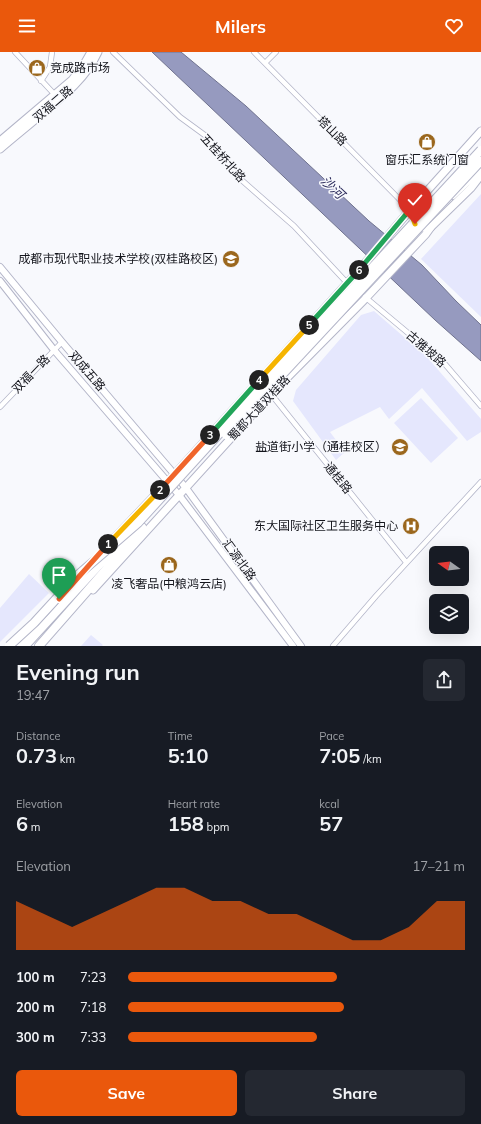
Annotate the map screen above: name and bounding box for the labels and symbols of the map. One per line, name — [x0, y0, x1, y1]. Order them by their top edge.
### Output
shop icon: 竞成路市场 — [27, 58, 47, 78]
place label: 竞成路市场 — [50, 60, 110, 75]
street label: 双福二路 — [30, 82, 76, 125]
street label: 塔山路 — [314, 113, 350, 149]
street label: 五桂桥北路 — [198, 130, 249, 185]
shop icon: 窗乐汇系统门窗 — [417, 132, 437, 152]
place label: 窗乐汇系统门窗 — [385, 152, 469, 167]
water label: 沙河 — [318, 172, 350, 204]
pin — [398, 183, 432, 224]
school or university icon: 成都市现代职业技术学校(双桂路校区) — [221, 249, 241, 269]
place label: 成都市现代职业技术学校(双桂路校区) — [18, 251, 218, 266]
pin: 6 — [349, 260, 369, 280]
pin: 5 — [299, 315, 319, 335]
street label: 古雅坡路 — [403, 327, 449, 370]
street label: 双成五路 — [66, 348, 109, 394]
street label: 双福一路 — [9, 351, 53, 396]
pin: 4 — [249, 370, 269, 390]
street label: 蜀都大道双桂路 — [224, 372, 293, 443]
pin: 3 — [200, 425, 220, 445]
school or university icon: 盐道街小学（通桂校区） — [390, 437, 410, 457]
place label: 盐道街小学（通桂校区） — [255, 439, 387, 454]
street label: 通桂路 — [321, 459, 356, 496]
pin: 2 — [150, 480, 170, 500]
hospital icon: 东大国际社区卫生服务中心 — [401, 516, 421, 536]
place label: 东大国际社区卫生服务中心 — [254, 518, 398, 533]
pin: 1 — [98, 534, 118, 554]
street label: 汇源北路 — [219, 536, 260, 584]
north arrow — [429, 546, 469, 586]
shop icon: 凌飞奢品(中粮鸿云店) — [159, 555, 179, 575]
pin — [42, 558, 76, 599]
place label: 凌飞奢品(中粮鸿云店) — [111, 576, 227, 591]

